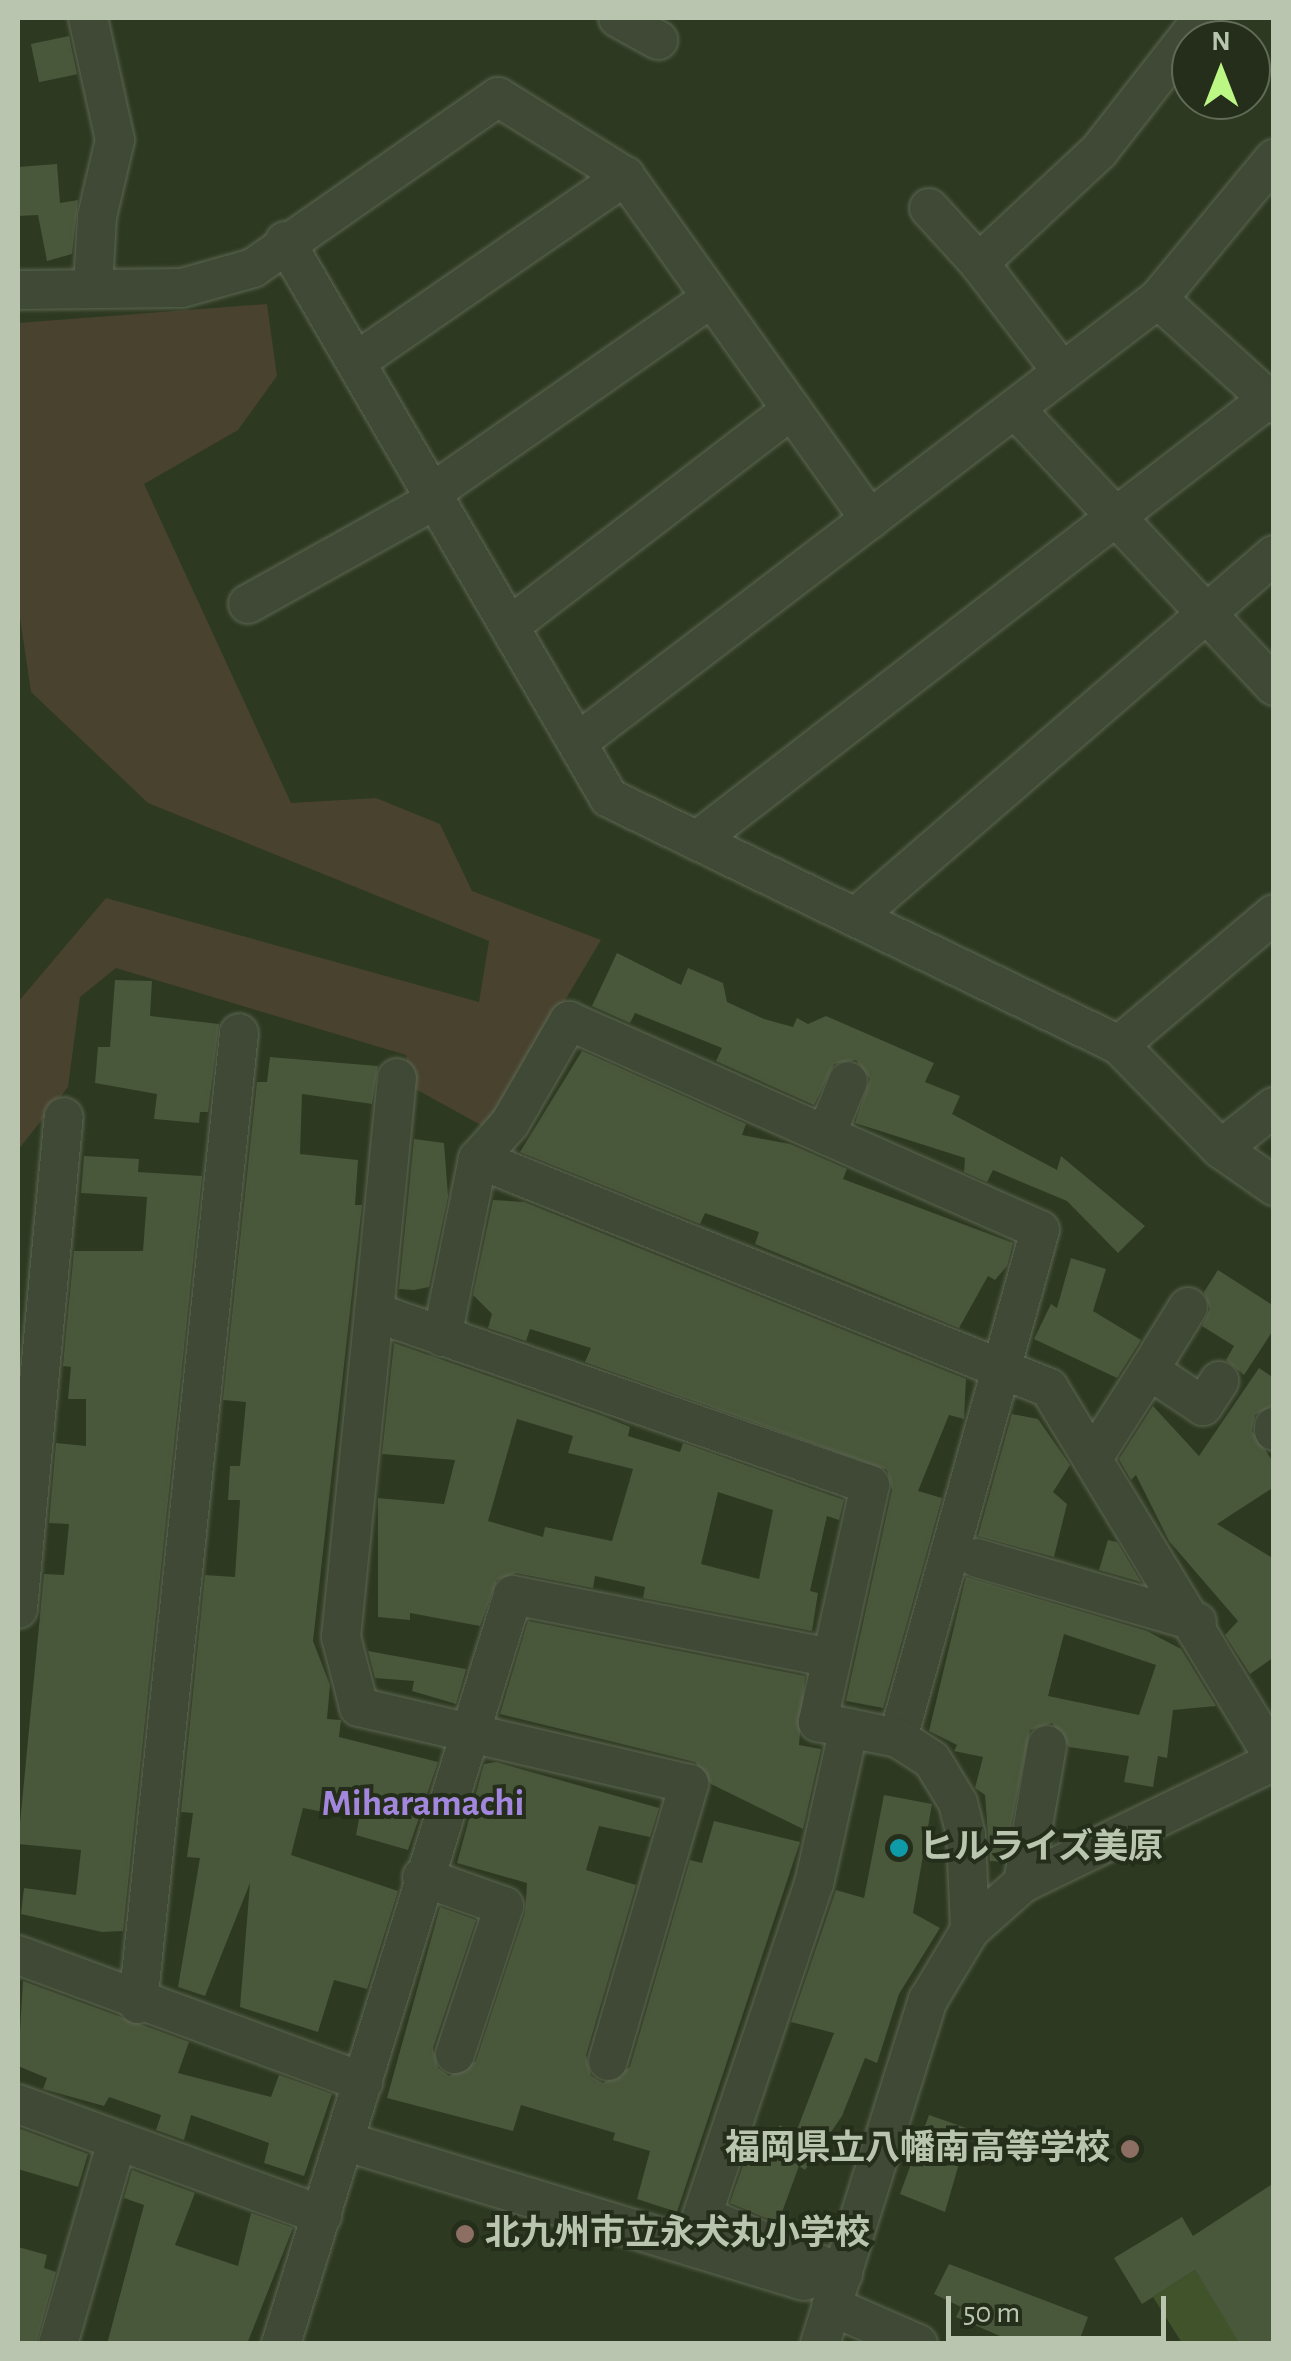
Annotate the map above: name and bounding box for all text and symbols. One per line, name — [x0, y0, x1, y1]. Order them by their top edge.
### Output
north arrow — [1171, 20, 1271, 120]
text: N — [1211, 28, 1231, 56]
district label: Miharamachi — [322, 1782, 524, 1828]
place label: ヒルライズ美原 — [919, 1827, 1164, 1869]
marker: ヒルライズ美原 — [888, 1837, 910, 1859]
place label: 福岡県立八幡南高等学校 — [725, 2128, 1110, 2170]
marker: 福岡県立八幡南高等学校 — [1119, 2138, 1141, 2160]
place label: 北九州市立永犬丸小学校 — [485, 2213, 870, 2255]
marker: 北九州市立永犬丸小学校 — [454, 2223, 476, 2245]
scale bar — [951, 2276, 1171, 2338]
text: 50 m — [963, 2298, 1020, 2328]

